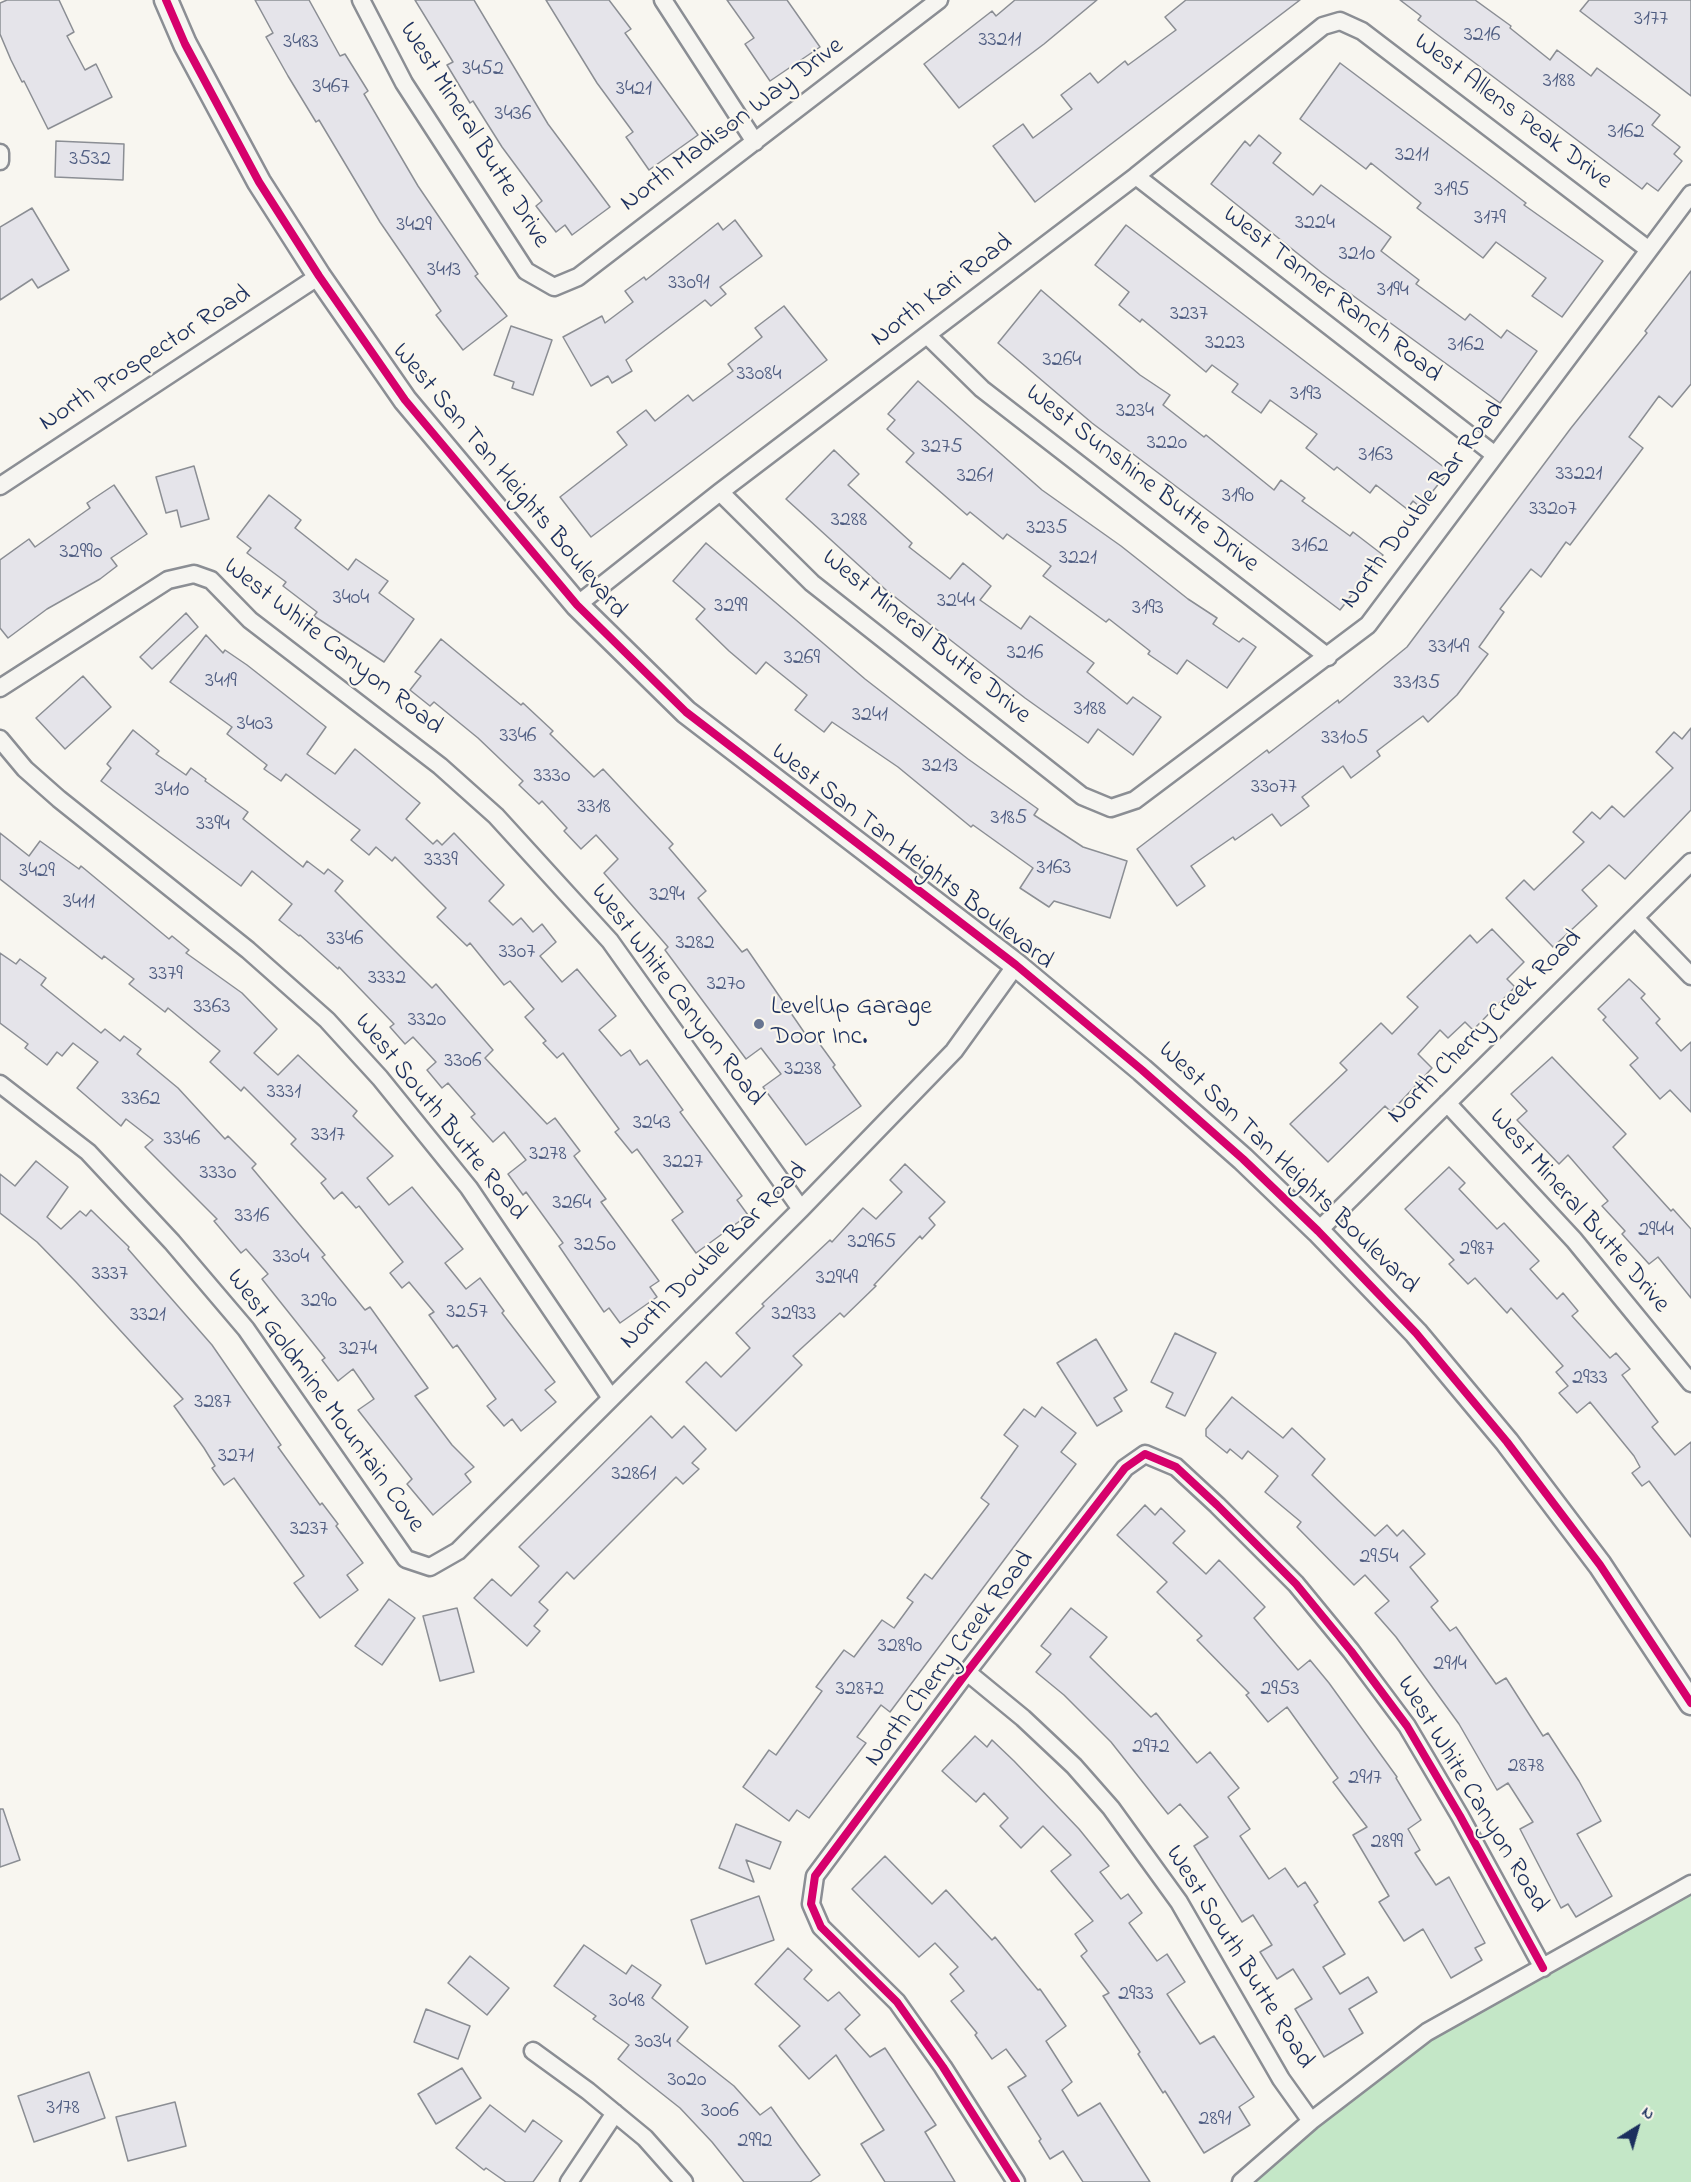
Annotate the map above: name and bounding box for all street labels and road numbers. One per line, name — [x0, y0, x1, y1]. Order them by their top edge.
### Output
street label: West Mineral Butte Drive — [391, 17, 555, 255]
street label: West Allens Peak Drive — [1407, 28, 1617, 198]
street label: North Madison Way Drive — [615, 32, 851, 220]
street label: West Tanner Ranch Road — [1215, 201, 1447, 391]
street label: North Kari Road — [866, 229, 1020, 355]
street label: North Prospector Road — [34, 280, 258, 440]
street label: West San Tan Heights Boulevard — [384, 338, 632, 626]
street label: West Sunshine Butte Drive — [1018, 379, 1264, 581]
street label: North Double Bar Road — [1336, 396, 1512, 616]
street label: West Mineral Butte Drive — [814, 544, 1036, 732]
street label: West White Canyon Road — [216, 553, 448, 743]
street label: West San Tan Heights Boulevard — [763, 738, 1059, 978]
street label: West White Canyon Road — [582, 879, 770, 1113]
street label: North Cherry Creek Road — [1382, 924, 1590, 1132]
street label: West South Butte Road — [346, 1008, 532, 1228]
street label: West San Tan Heights Boulevard — [1150, 1036, 1424, 1302]
street label: West Mineral Butte Drive — [1481, 1104, 1675, 1320]
street label: North Double Bar Road — [615, 1157, 815, 1357]
street label: West Goldmine Mountain Cove — [218, 1264, 430, 1540]
street label: North Cherry Creek Road — [860, 1546, 1042, 1774]
street label: West White Canyon Road — [1388, 1671, 1554, 1919]
street label: West South Butte Road — [1157, 1841, 1319, 2075]

